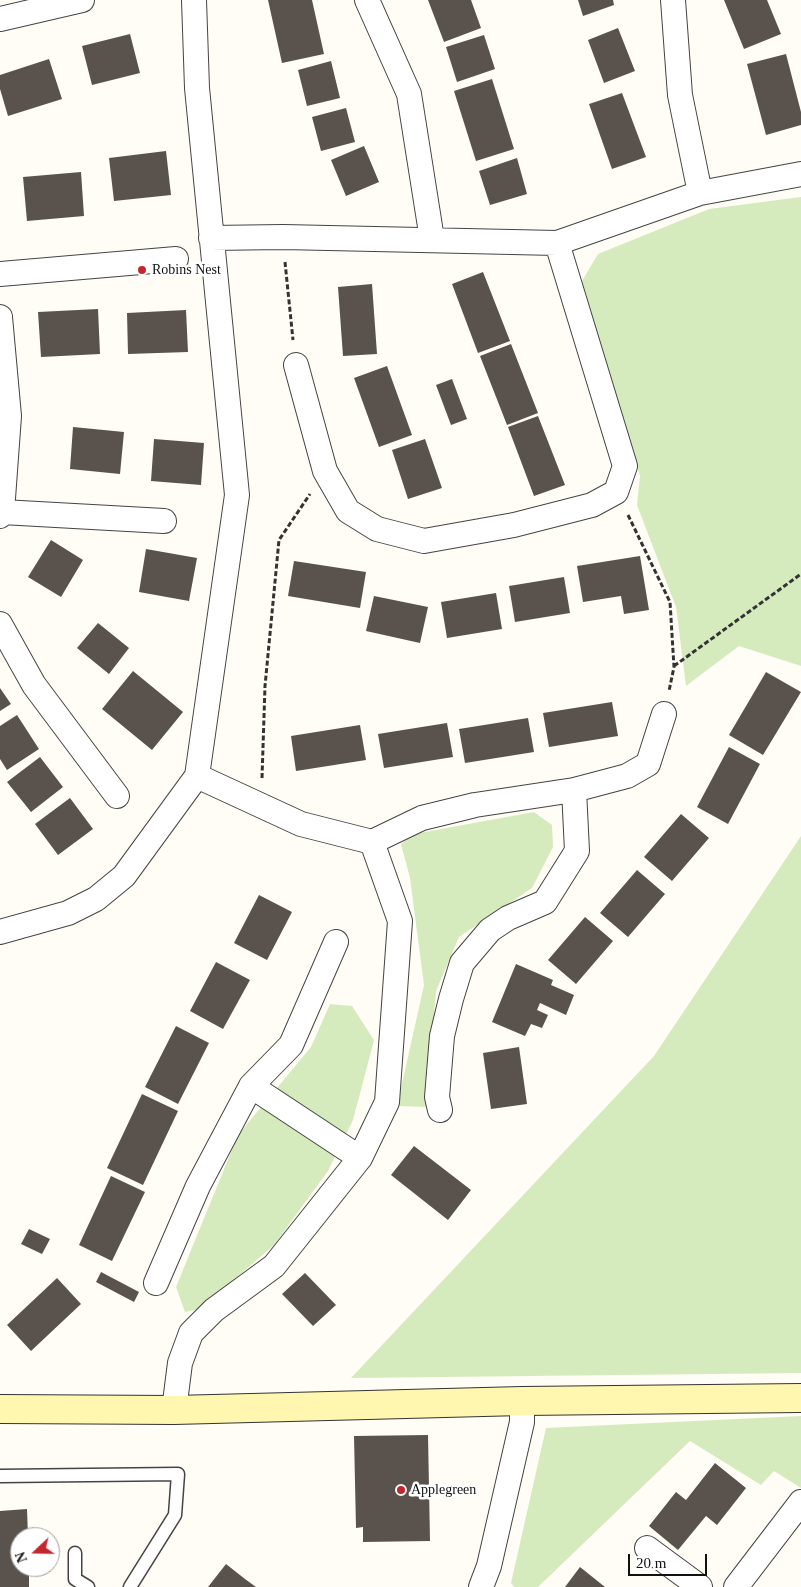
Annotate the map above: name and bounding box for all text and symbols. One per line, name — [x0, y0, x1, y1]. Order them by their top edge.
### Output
place label: Robins Nest — [152, 262, 221, 278]
marker: Robins Nest — [136, 264, 148, 276]
place label: Applegreen — [411, 1482, 476, 1498]
marker: Applegreen — [395, 1484, 407, 1496]
north arrow — [10, 1527, 60, 1577]
scale bar — [631, 1544, 710, 1576]
text: N — [13, 1550, 30, 1565]
text: 20 m — [636, 1555, 666, 1571]

